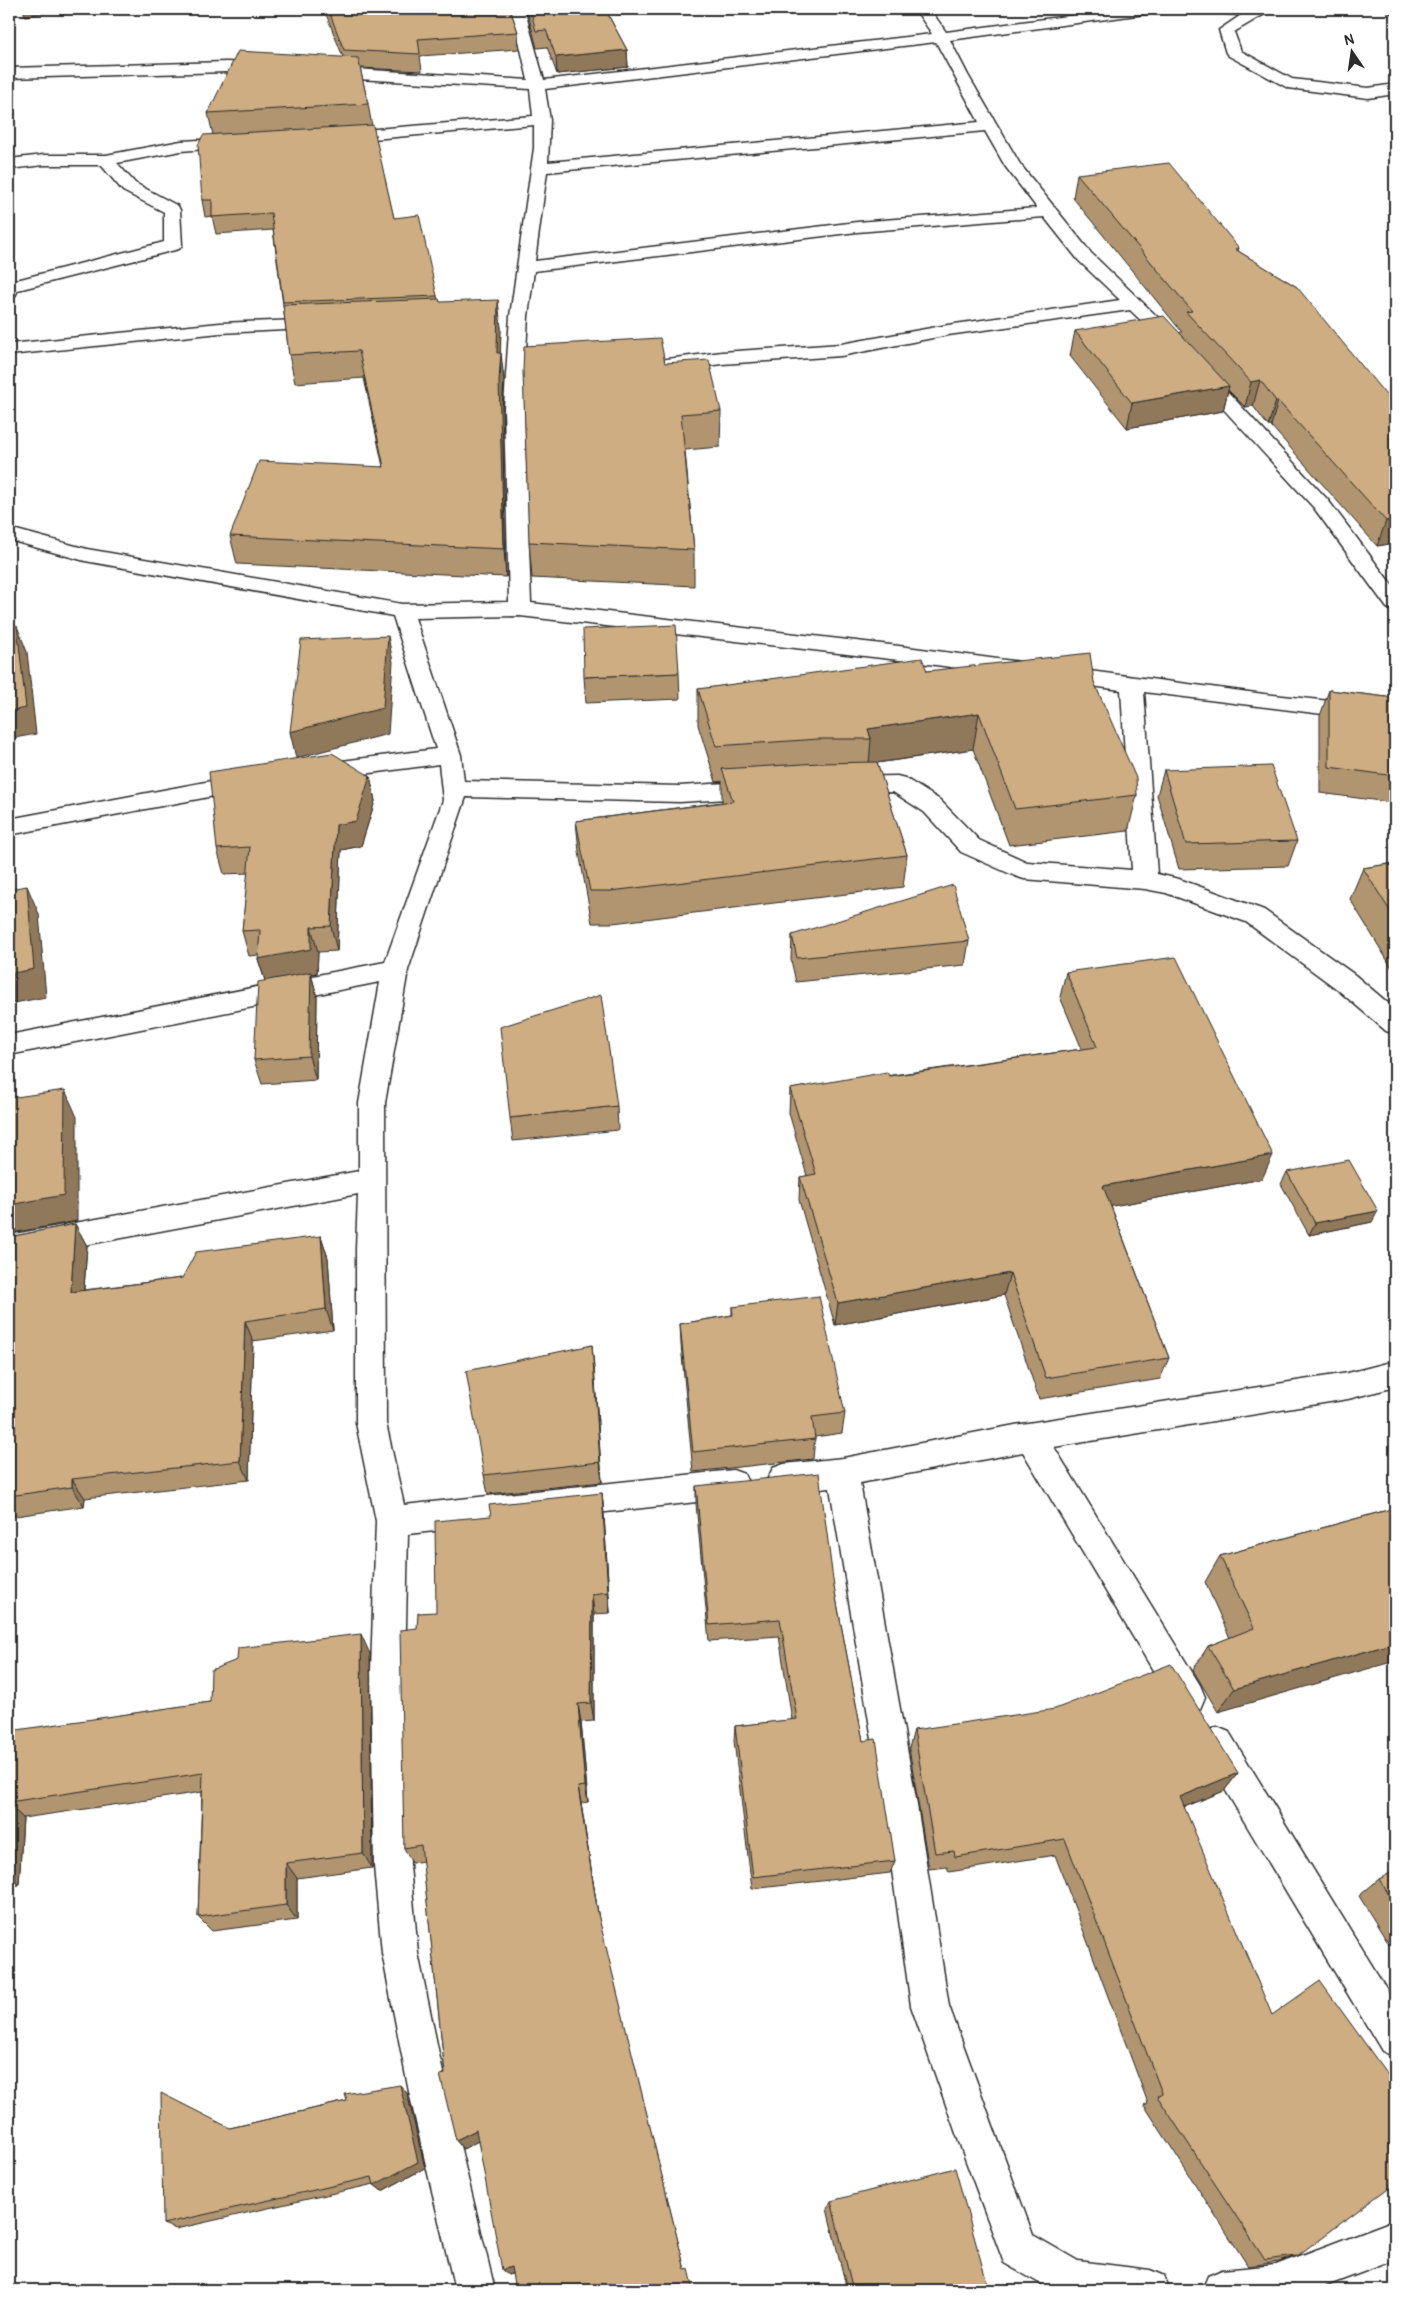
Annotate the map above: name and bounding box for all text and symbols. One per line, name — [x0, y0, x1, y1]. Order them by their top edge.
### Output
north arrow — [1326, 28, 1376, 78]
text: N — [1343, 30, 1356, 49]

